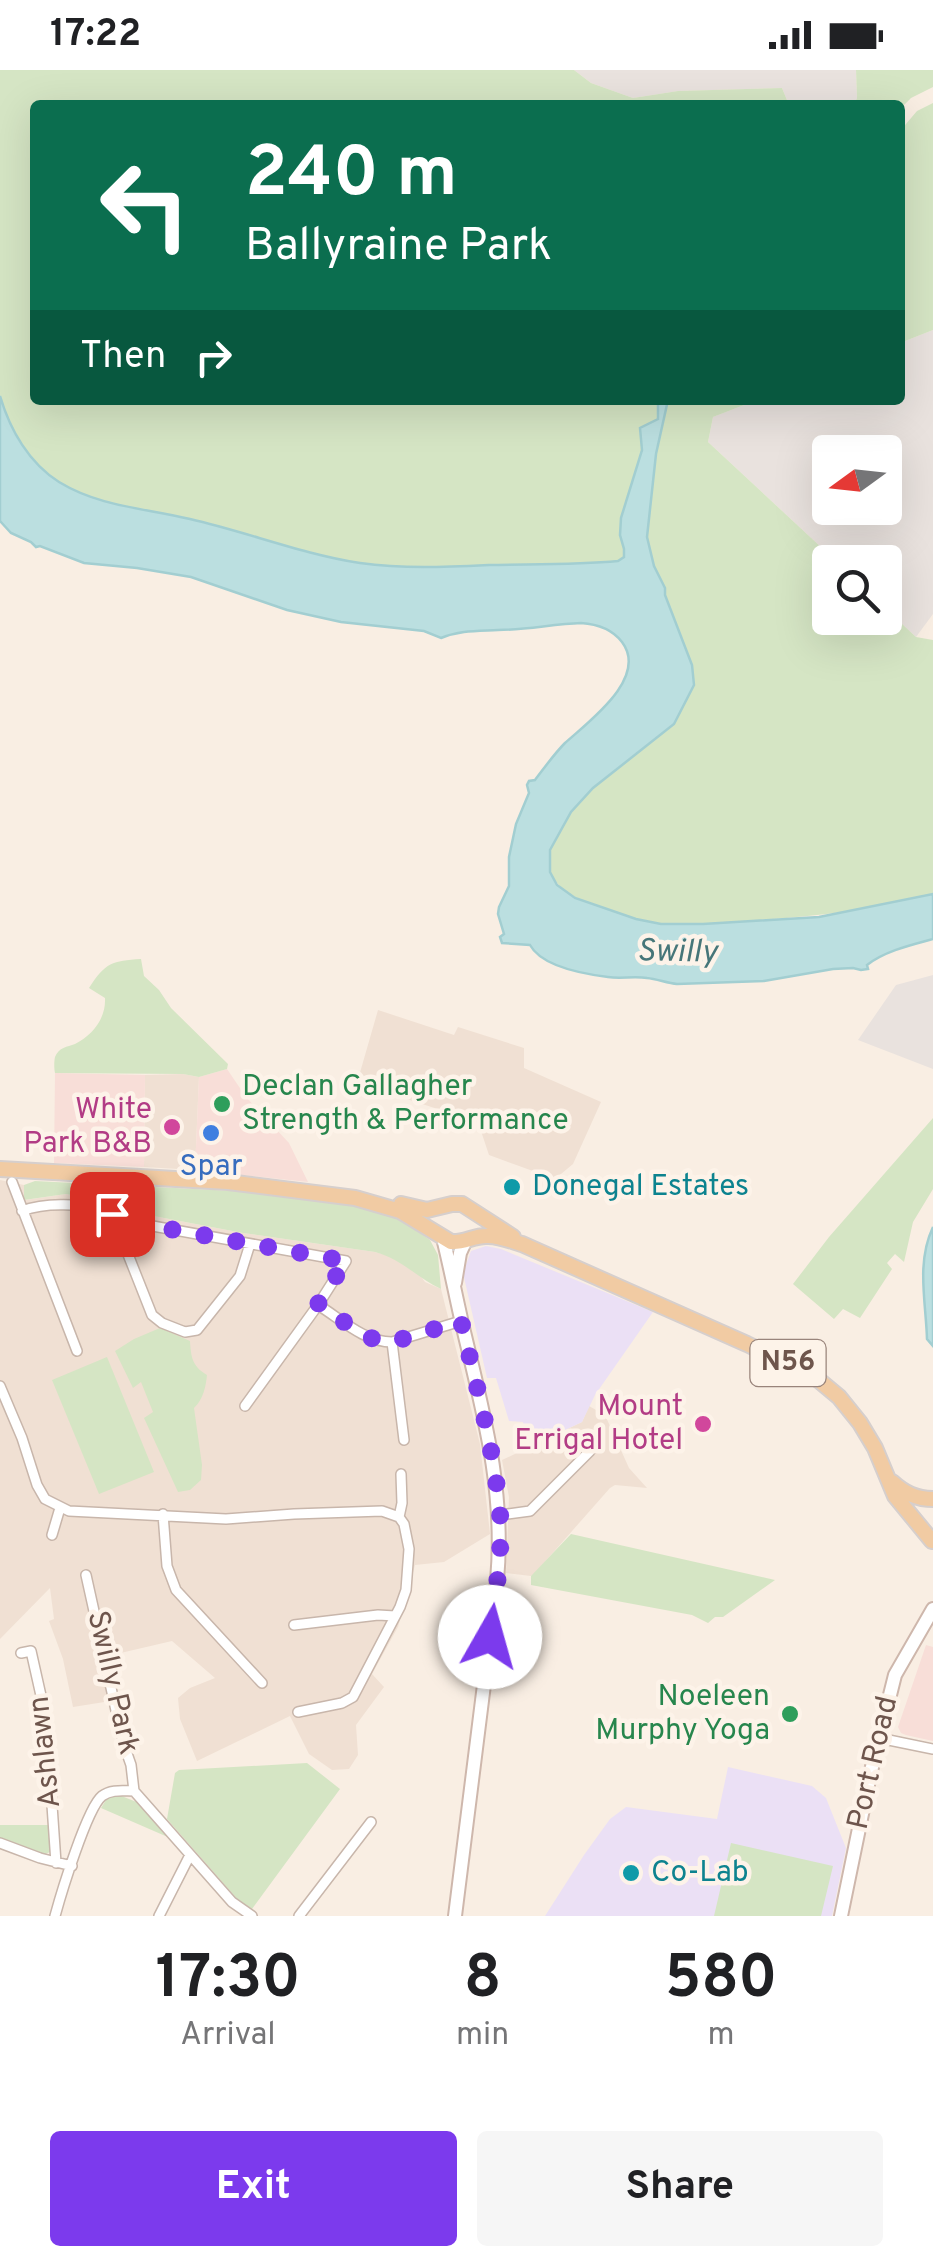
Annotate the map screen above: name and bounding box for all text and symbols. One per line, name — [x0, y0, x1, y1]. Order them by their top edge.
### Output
text: 17:22 — [50, 11, 141, 60]
text: 240 m — [245, 132, 458, 221]
icon: left — [80, 140, 210, 270]
text: Ballyraine Park — [245, 219, 552, 276]
icon: right — [186, 330, 241, 385]
text: Then — [80, 333, 166, 382]
north arrow — [812, 435, 902, 525]
map controls — [812, 435, 902, 635]
button: search — [812, 545, 902, 635]
water label: Swilly — [636, 932, 720, 974]
place label: Declan Gallagher Strength & Performance — [242, 1069, 569, 1140]
place label: White Park B&B — [23, 1092, 152, 1163]
marker: Declan Gallagher Strength & Performance — [211, 1093, 233, 1115]
marker: White Park B&B — [161, 1116, 183, 1138]
marker: Spar — [200, 1122, 222, 1144]
place label: Spar — [179, 1149, 243, 1186]
place label: Donegal Estates — [532, 1169, 749, 1206]
pin — [70, 1172, 155, 1257]
marker: Donegal Estates — [501, 1176, 523, 1198]
icon: arrive — [85, 1187, 140, 1242]
road number: N56 — [750, 1340, 826, 1386]
place label: Mount Errigal Hotel — [514, 1389, 683, 1460]
marker: Mount Errigal Hotel — [692, 1413, 714, 1435]
position arrow — [438, 1585, 542, 1689]
street label: Swilly Park — [77, 1607, 147, 1759]
place label: Noeleen Murphy Yoga — [595, 1679, 770, 1750]
street label: Port Road — [841, 1693, 907, 1833]
street label: Ashlawn — [22, 1694, 70, 1810]
marker: Noeleen Murphy Yoga — [779, 1703, 801, 1725]
place label: Co-Lab — [651, 1855, 749, 1892]
marker: Co-Lab — [620, 1862, 642, 1884]
text: 17:30 — [155, 1943, 301, 2019]
text: 8 — [464, 1943, 502, 2019]
text: 580 — [665, 1943, 778, 2019]
text: Arrival — [180, 2016, 276, 2056]
text: min — [456, 2016, 509, 2056]
text: m — [708, 2016, 735, 2056]
button: Exit — [50, 2131, 457, 2246]
button: Share — [477, 2131, 883, 2246]

